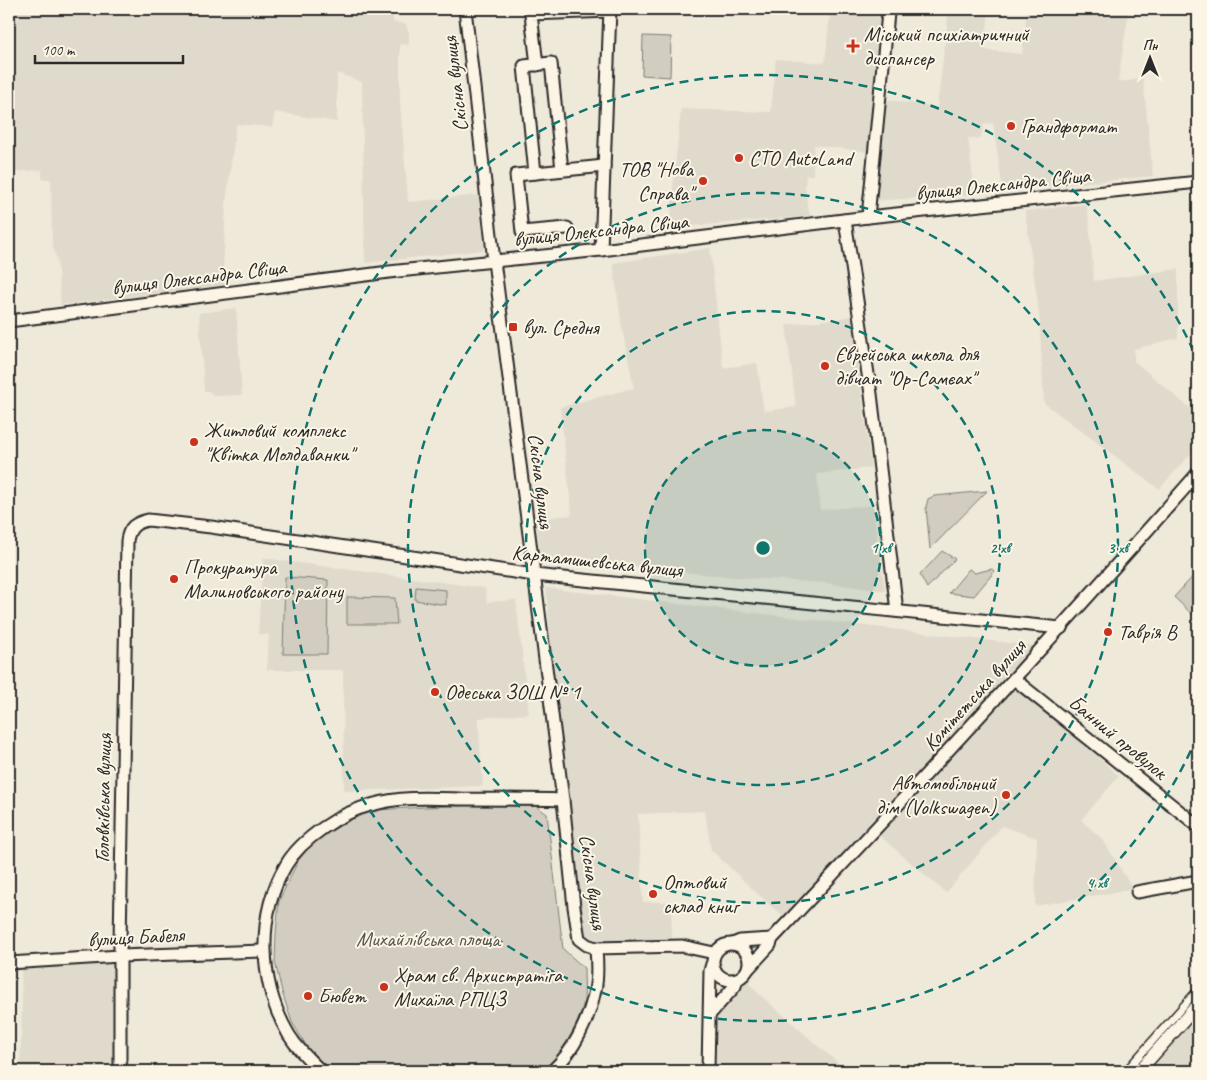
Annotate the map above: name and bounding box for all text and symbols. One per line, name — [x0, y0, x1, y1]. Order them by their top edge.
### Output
place label: Міський психіатричний диспансер — [864, 21, 1030, 71]
scale bar — [35, 32, 182, 64]
north arrow — [1124, 32, 1174, 82]
street label: Cкісна вулиця — [436, 33, 474, 133]
text: Пн — [1143, 37, 1158, 54]
marker: Міський психіатричний диспансер — [846, 39, 860, 53]
text: 100 m — [42, 41, 76, 60]
place label: Грандформат — [1021, 113, 1117, 139]
marker: Грандформат — [1005, 120, 1017, 132]
place label: СТО AutoLand — [749, 145, 855, 171]
marker: СТО AutoLand — [733, 152, 745, 164]
place label: ТОВ "Нова Справа" — [619, 156, 697, 206]
street label: вулиця Олександра Свіща — [914, 162, 1093, 206]
marker: ТОВ "Нова Справа" — [697, 175, 709, 187]
street label: вулиця Олександра Свіща — [512, 208, 691, 252]
street label: вулиця Олександра Свіща — [110, 253, 289, 301]
place label: вул. Средня — [523, 314, 600, 340]
marker: вул. Средня — [507, 321, 519, 333]
place label: Єврейська школа для дівчат "Ор-Самєах" — [835, 341, 980, 391]
marker: Єврейська школа для дівчат "Ор-Самєах" — [819, 360, 831, 372]
place label: Житловий комплекс "Квітка Молдаванки" — [204, 417, 358, 467]
street label: Cкісна вулиця — [522, 432, 560, 532]
marker: Житловий комплекс "Квітка Молдаванки" — [188, 436, 200, 448]
street label: Картамишевська вулиця — [511, 539, 685, 583]
centre of rings — [754, 539, 772, 557]
text: 1 хв — [871, 539, 894, 558]
text: 2 хв — [990, 539, 1013, 558]
text: 3 хв — [1108, 539, 1131, 558]
place label: Прокуратура Малиновського району — [184, 554, 345, 604]
marker: Прокуратура Малиновського району — [168, 573, 180, 585]
place label: Таврія В — [1118, 619, 1179, 645]
marker: Таврія В — [1102, 626, 1114, 638]
street label: Комітетська вулиця — [917, 633, 1032, 756]
place label: Одеська ЗОШ № 1 — [445, 679, 582, 705]
marker: Одеська ЗОШ № 1 — [429, 686, 441, 698]
street label: Банний провулок — [1063, 689, 1174, 786]
street label: Головківська вулиця — [89, 732, 117, 863]
place label: Автомобільний дім (Volkswagen) — [876, 770, 997, 820]
marker: Автомобільний дім (Volkswagen) — [1000, 789, 1012, 801]
street label: Cкісна вулиця — [573, 833, 613, 933]
place label: Оптовий склад книг — [663, 869, 741, 919]
text: 4 хв — [1087, 874, 1110, 893]
marker: Оптовий склад книг — [647, 888, 659, 900]
street label: вулиця Бабеля — [87, 921, 186, 952]
park label: Михайлівська площа — [356, 926, 502, 952]
place label: Храм св. Архистратіга Михаїла РПЦЗ — [394, 962, 564, 1012]
marker: Храм св. Архистратіга Михаїла РПЦЗ — [378, 981, 390, 993]
place label: Бювет — [318, 983, 367, 1009]
marker: Бювет — [302, 990, 314, 1002]

